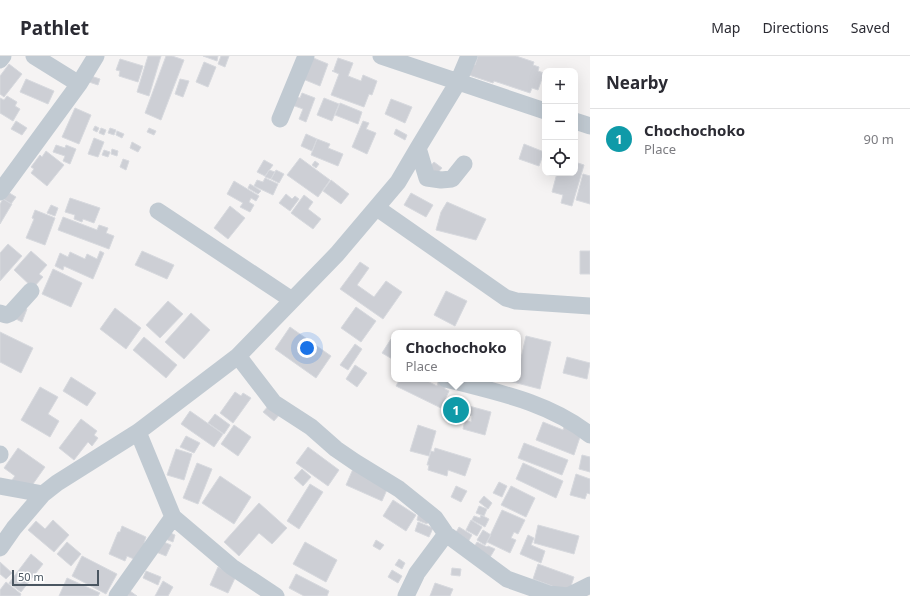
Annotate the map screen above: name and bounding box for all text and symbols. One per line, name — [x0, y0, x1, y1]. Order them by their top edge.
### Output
text: Pathlet — [20, 15, 89, 41]
text: Map — [711, 18, 740, 37]
text: Directions — [762, 18, 829, 37]
text: Saved — [851, 18, 890, 37]
map controls — [542, 68, 578, 176]
button: + — [542, 68, 578, 104]
text: Nearby — [606, 71, 668, 94]
button: − — [542, 104, 578, 140]
text: Chochochoko — [644, 120, 745, 140]
text: 1 — [615, 130, 623, 148]
text: 90 m — [864, 130, 894, 148]
button: locate — [542, 140, 578, 176]
text: Place — [644, 140, 676, 158]
popup — [391, 330, 521, 382]
text: Chochochoko — [405, 337, 507, 357]
your location — [297, 338, 317, 358]
text: Place — [405, 357, 438, 375]
pin: 1 — [443, 395, 469, 425]
scale bar — [12, 568, 99, 587]
text: 50 m — [18, 569, 44, 584]

